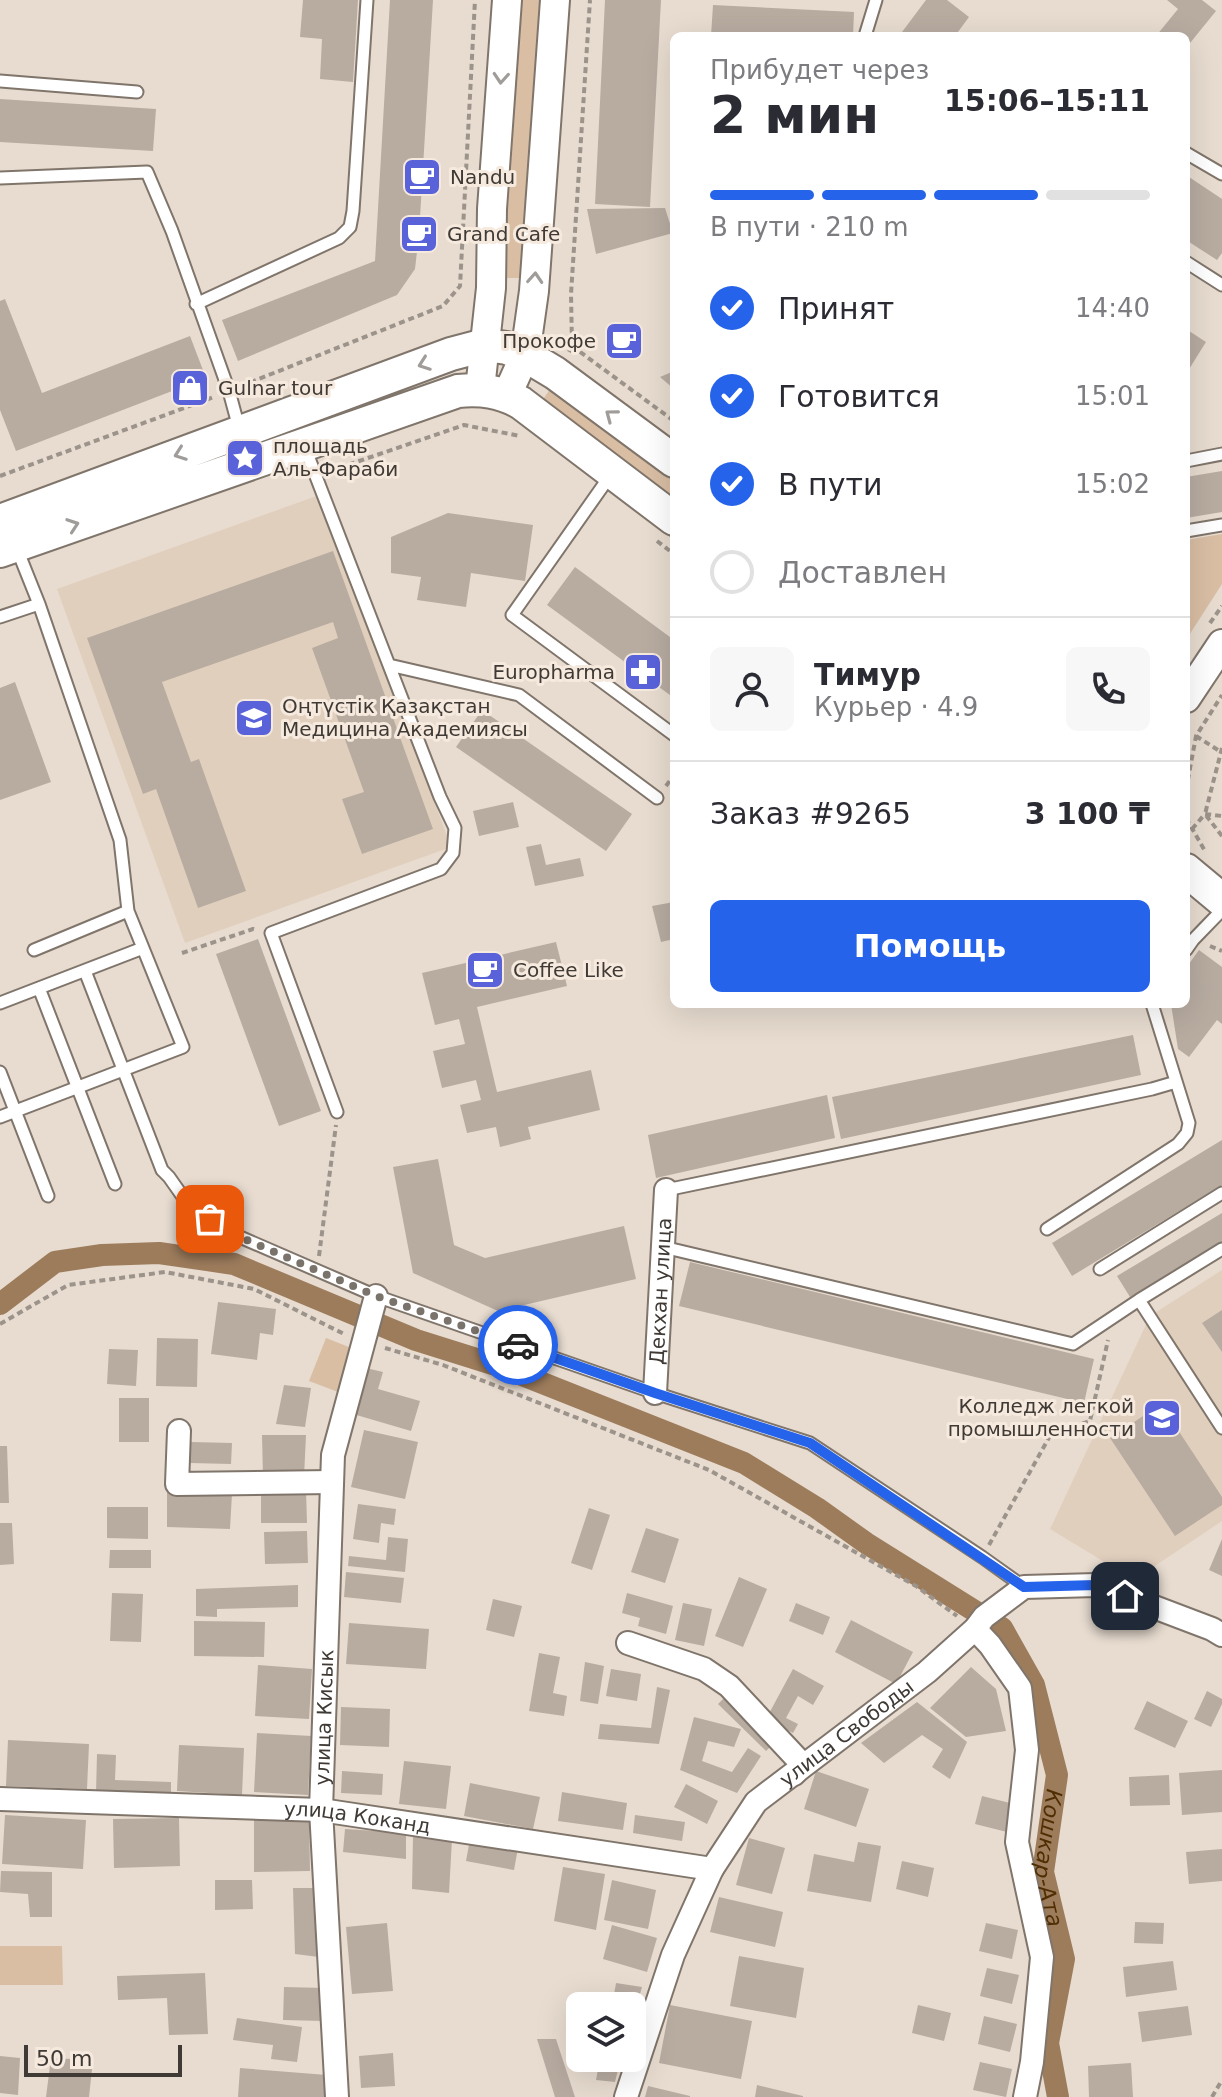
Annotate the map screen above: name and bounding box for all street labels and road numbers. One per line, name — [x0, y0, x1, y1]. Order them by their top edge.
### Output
street label: Декхан улица — [645, 1217, 676, 1365]
street label: улица Кисык — [310, 1649, 338, 1786]
street label: улица Свободы — [775, 1674, 918, 1792]
street label: улица Коканд — [284, 1797, 432, 1838]

